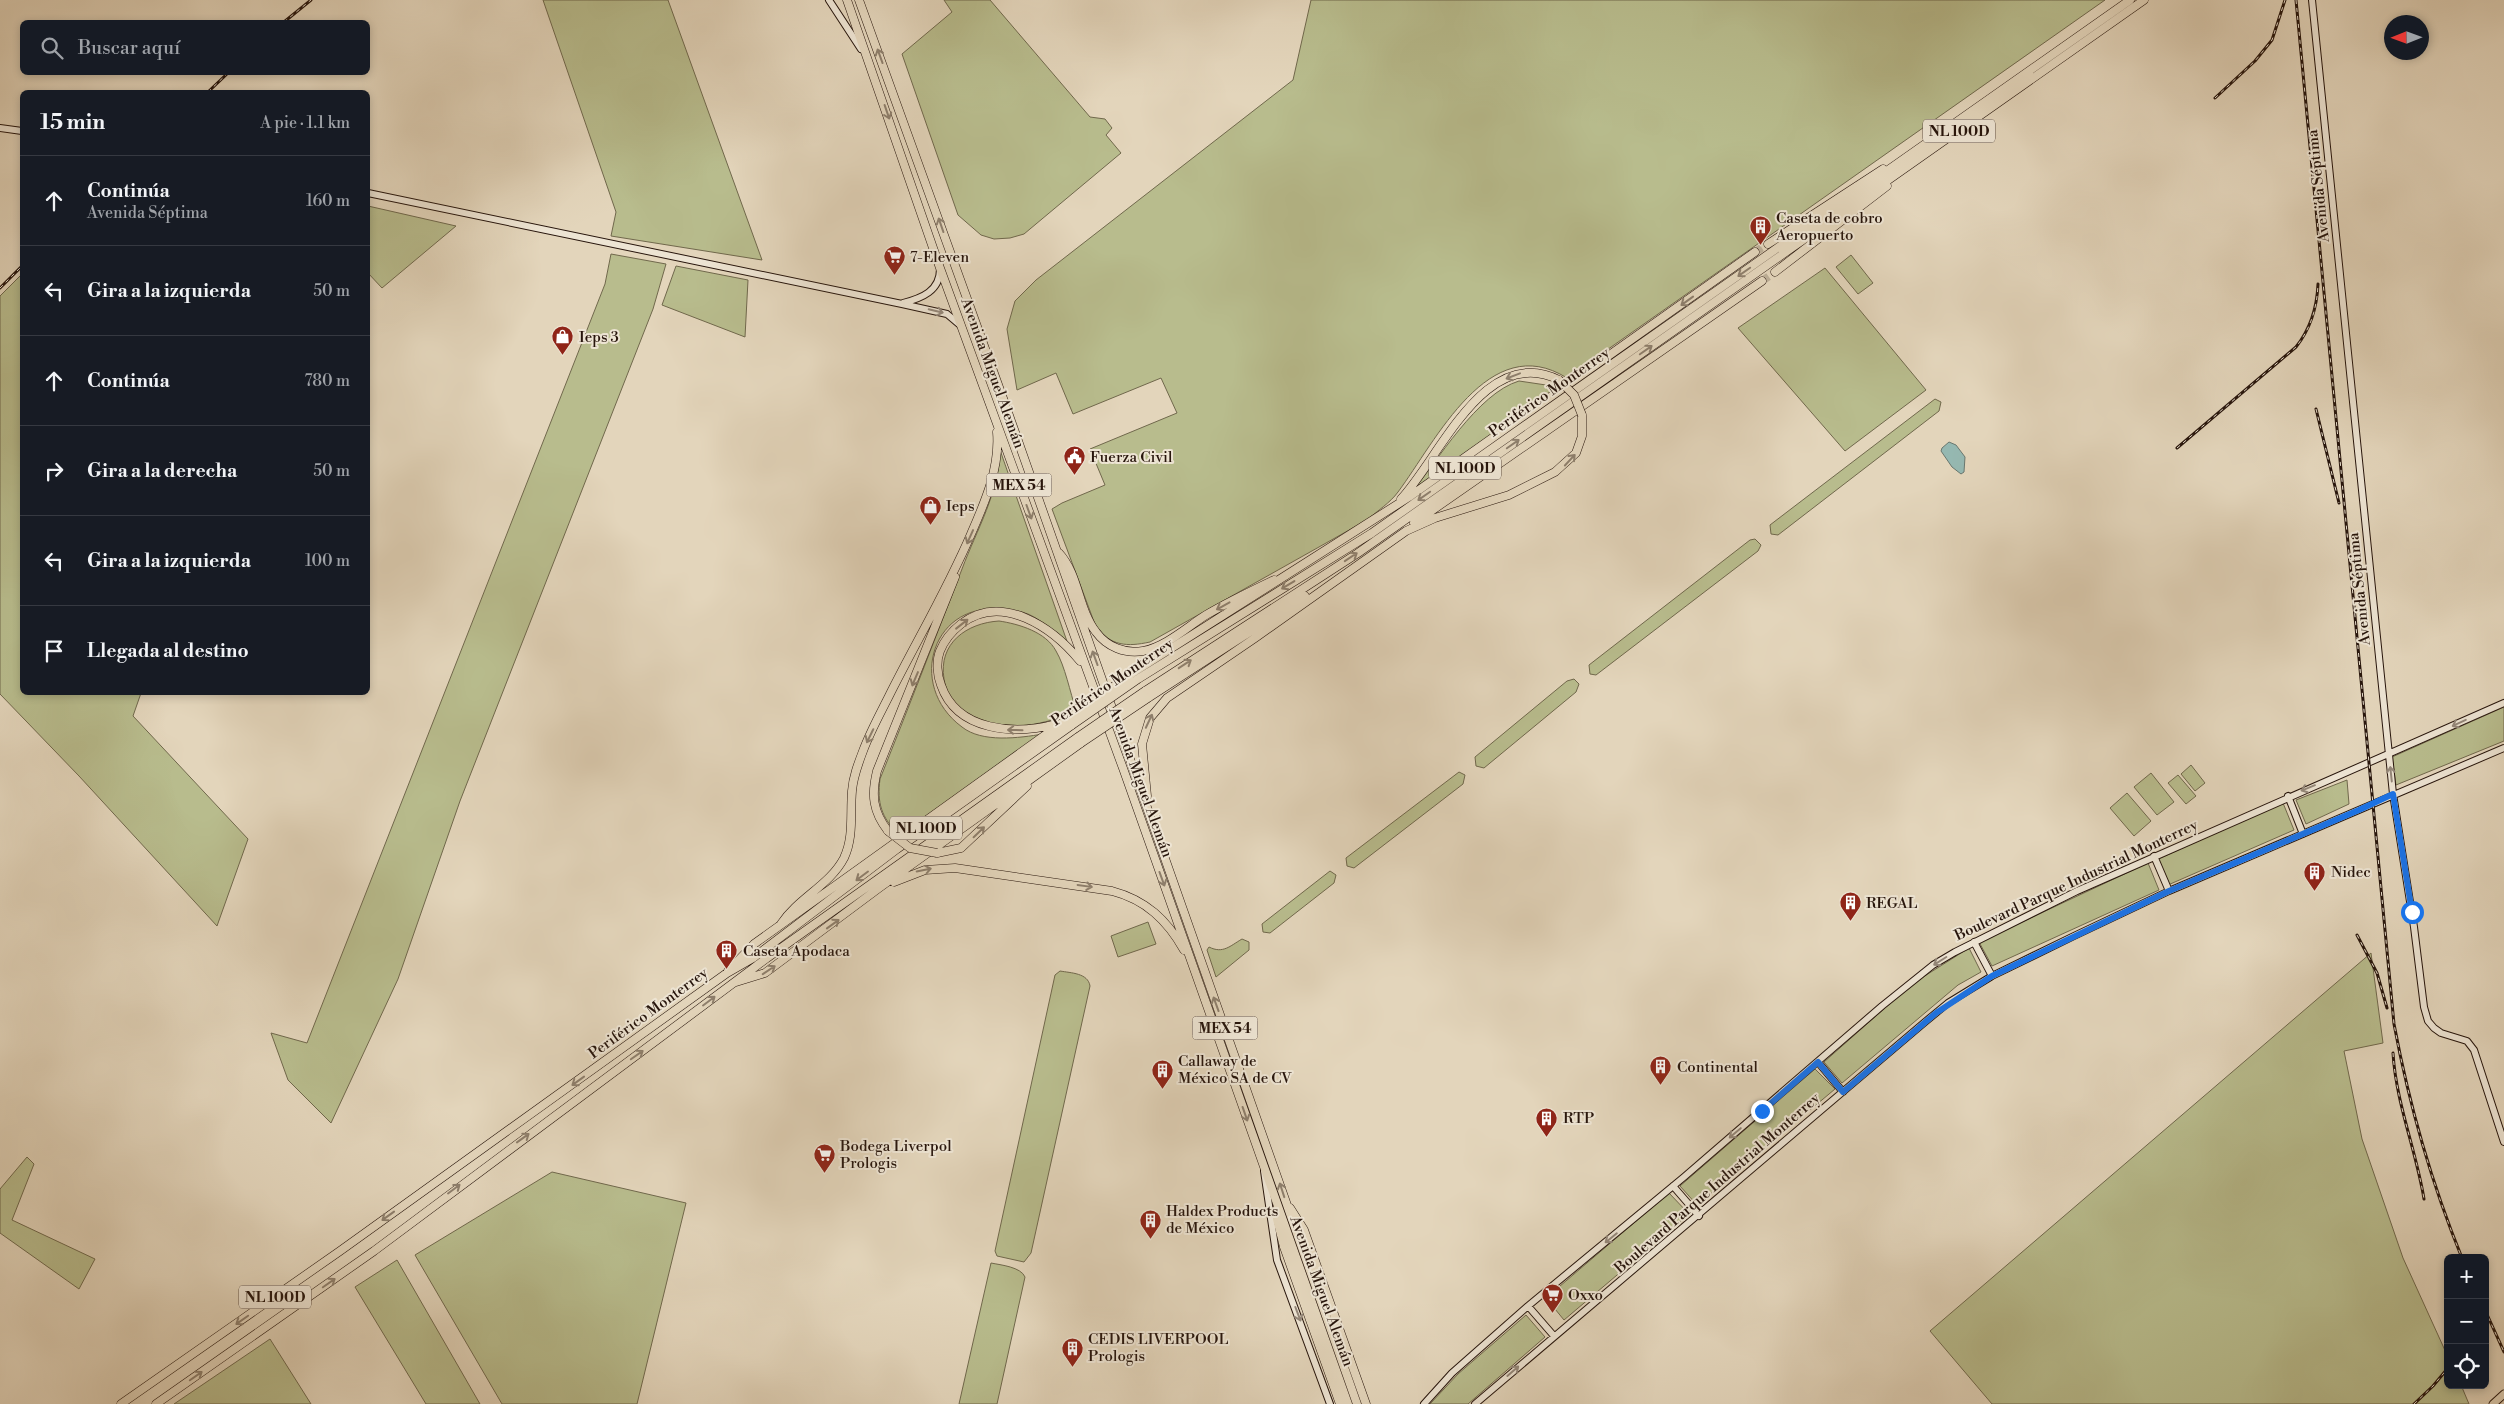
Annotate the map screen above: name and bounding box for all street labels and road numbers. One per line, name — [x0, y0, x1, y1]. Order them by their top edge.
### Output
road number: NL 100D — [1923, 120, 1995, 142]
street label: Avenida Séptima — [2303, 128, 2334, 244]
street label: Avenida Miguel Alemán — [956, 294, 1029, 451]
street label: Periférico Monterrey — [1485, 343, 1614, 441]
road number: NL 100D — [1429, 456, 1501, 479]
road number: MEX 54 — [986, 474, 1052, 496]
street label: Avenida Séptima — [2344, 531, 2375, 647]
street label: Periférico Monterrey — [1047, 634, 1178, 730]
street label: Avenida Miguel Alemán — [1104, 703, 1177, 860]
street label: Boulevard Parque Industrial Monterrey — [1951, 815, 2202, 946]
road number: NL 100D — [890, 816, 962, 840]
street label: Periférico Monterrey — [585, 963, 712, 1063]
road number: MEX 54 — [1192, 1016, 1258, 1040]
street label: Boulevard Parque Industrial Monterrey — [1610, 1088, 1825, 1279]
street label: Avenida Miguel Alemán — [1285, 1212, 1358, 1369]
road number: NL 100D — [239, 1285, 311, 1308]

